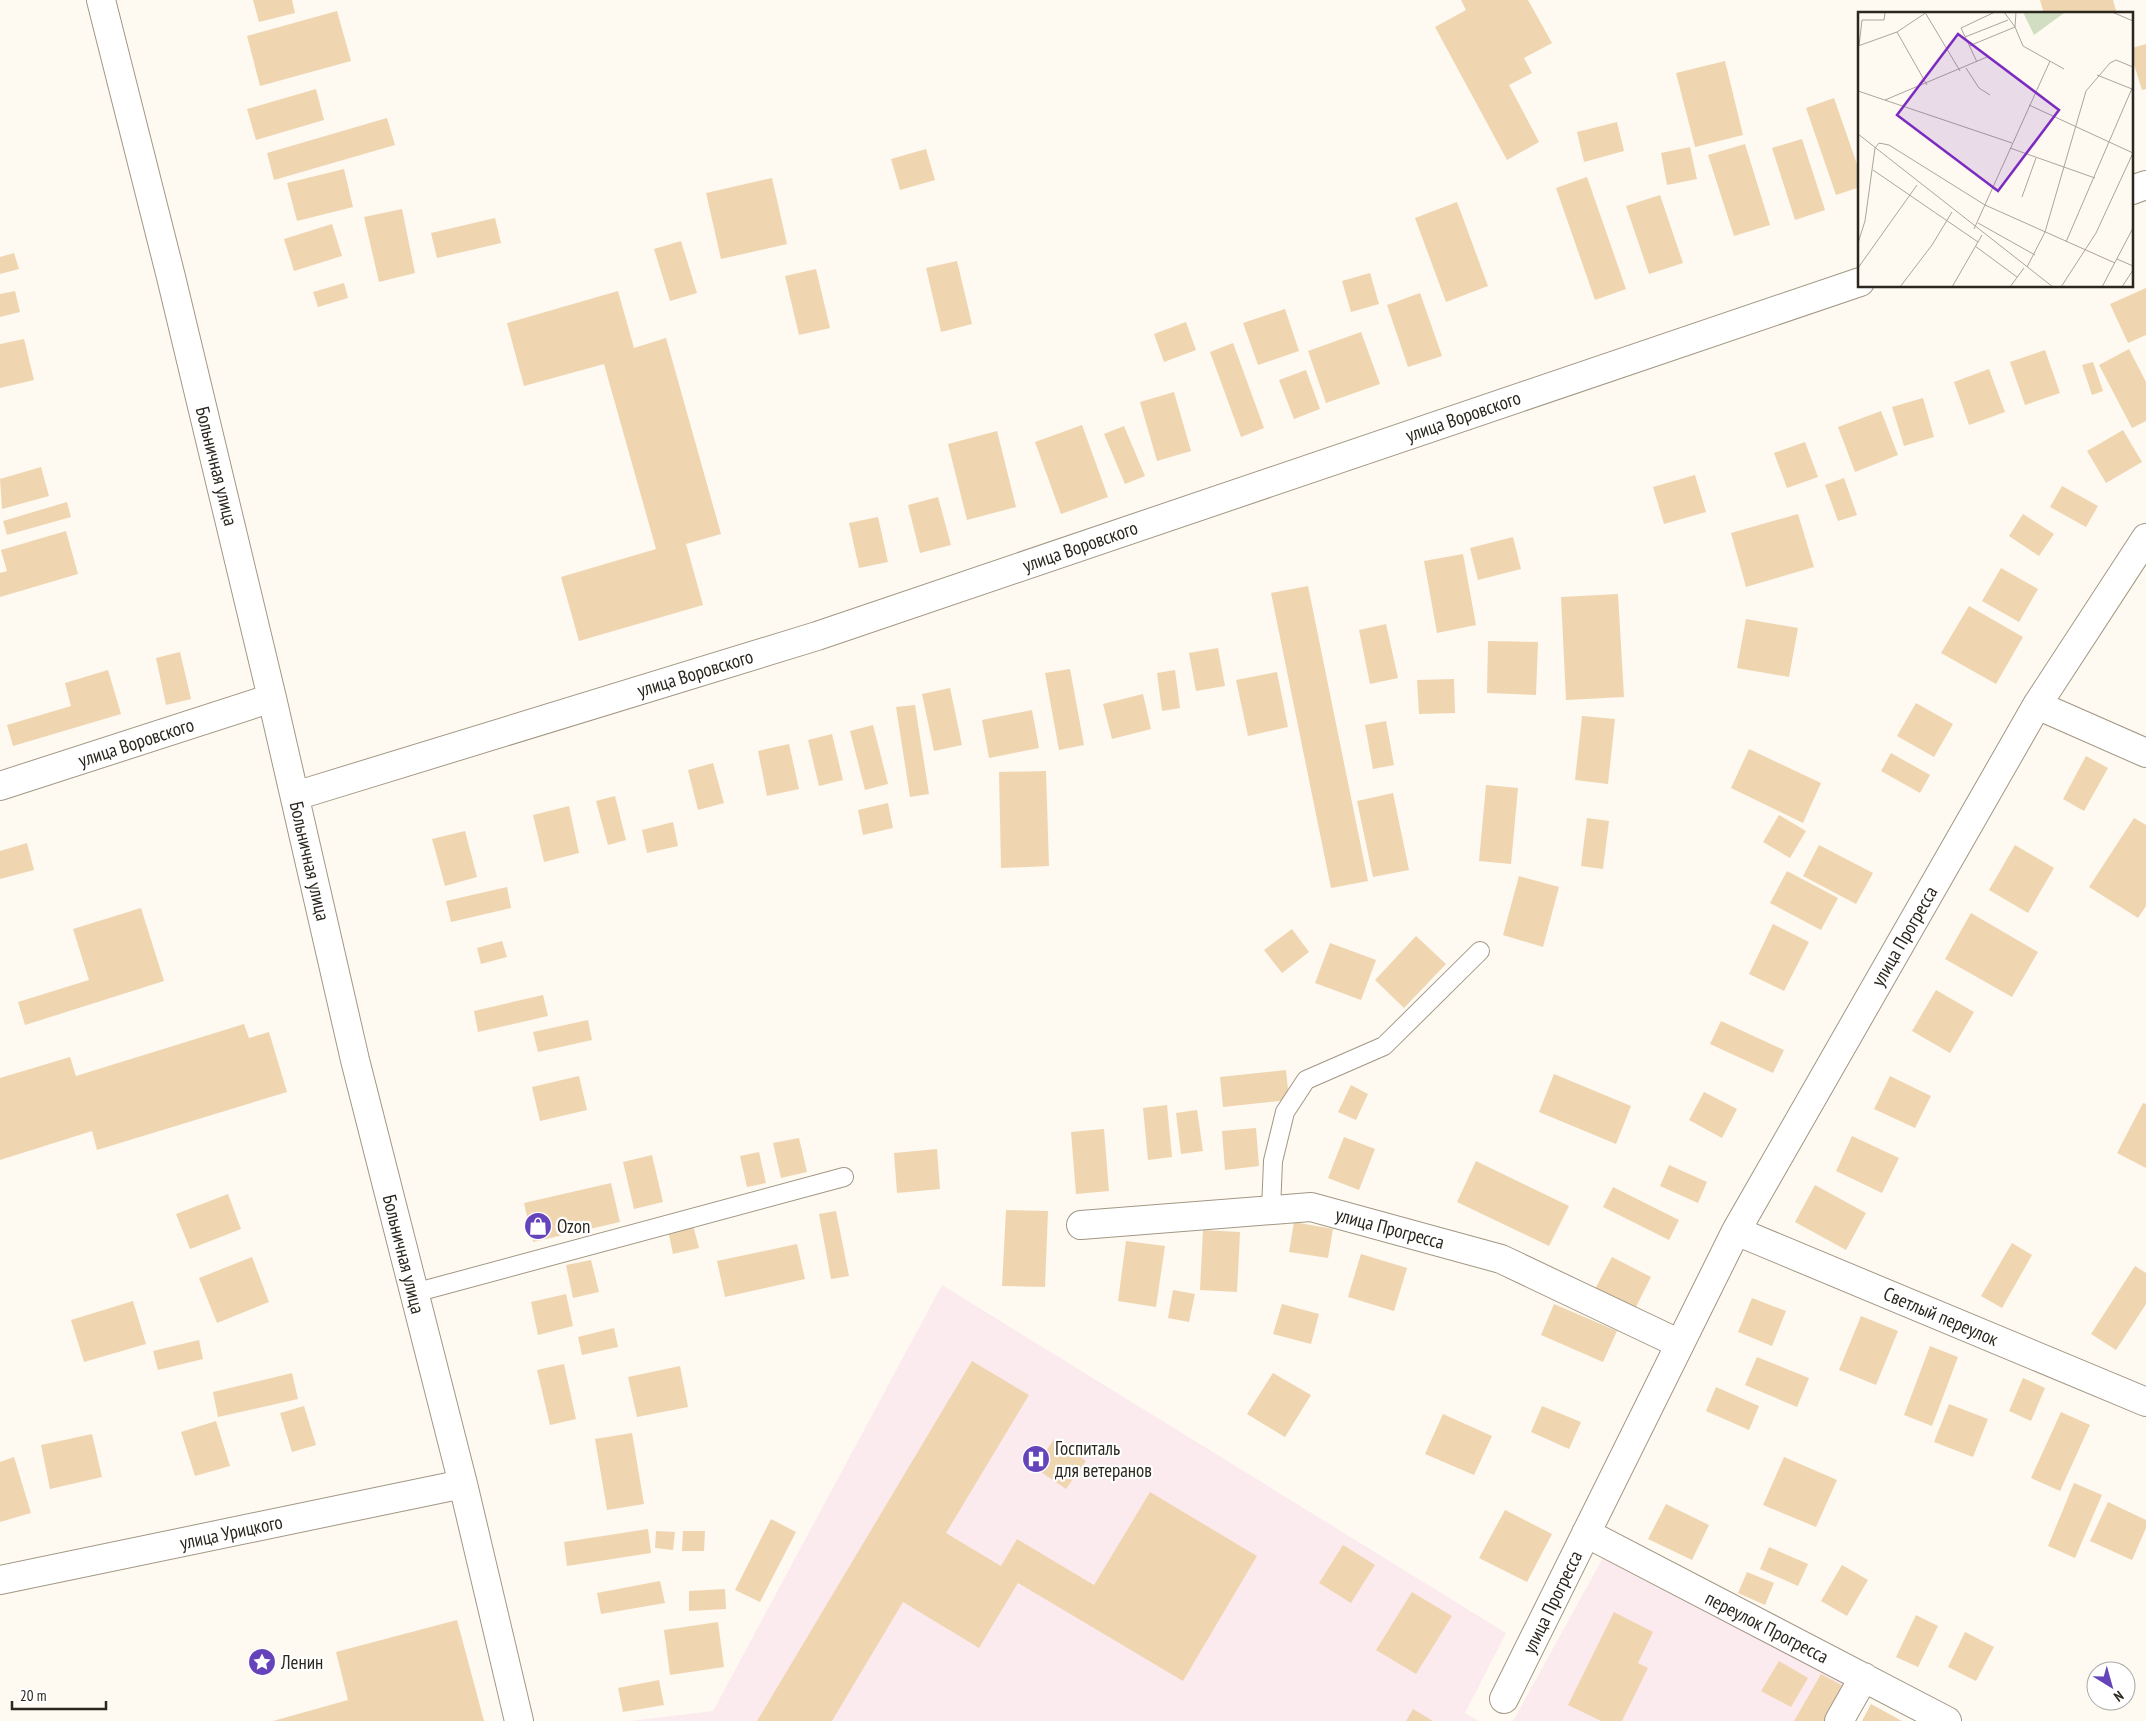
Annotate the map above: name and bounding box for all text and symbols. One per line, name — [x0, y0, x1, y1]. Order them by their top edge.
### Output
inset map — [1858, 12, 2134, 288]
street label: улица Воровского — [1402, 385, 1524, 447]
street label: Больничная улица — [191, 404, 243, 528]
street label: улица Воровского — [1019, 515, 1141, 577]
street label: улица Воровского — [634, 644, 756, 702]
street label: улица Воровского — [75, 712, 197, 772]
street label: Больничная улица — [285, 799, 335, 923]
street label: улица Прогресса — [1866, 882, 1942, 990]
street label: Больничная улица — [378, 1192, 430, 1316]
street label: улица Прогресса — [1333, 1202, 1447, 1254]
shop icon: Ozon — [523, 1211, 553, 1241]
place label: Ozon — [557, 1214, 590, 1238]
street label: Светлый переулок — [1880, 1281, 2003, 1351]
place label: Госпиталь для ветеранов — [1055, 1436, 1152, 1482]
hospital icon: Госпиталь для ветеранов — [1021, 1444, 1051, 1474]
street label: улица Урицкого — [177, 1509, 285, 1555]
street label: улица Прогресса — [1517, 1546, 1587, 1658]
street label: переулок Прогресса — [1701, 1586, 1833, 1668]
place icon: Ленин — [247, 1647, 277, 1677]
place label: Ленин — [280, 1650, 323, 1674]
north arrow — [2086, 1661, 2136, 1711]
scale bar — [12, 1678, 106, 1710]
text: 20 m — [20, 1686, 46, 1705]
text: N — [2110, 1687, 2127, 1706]

